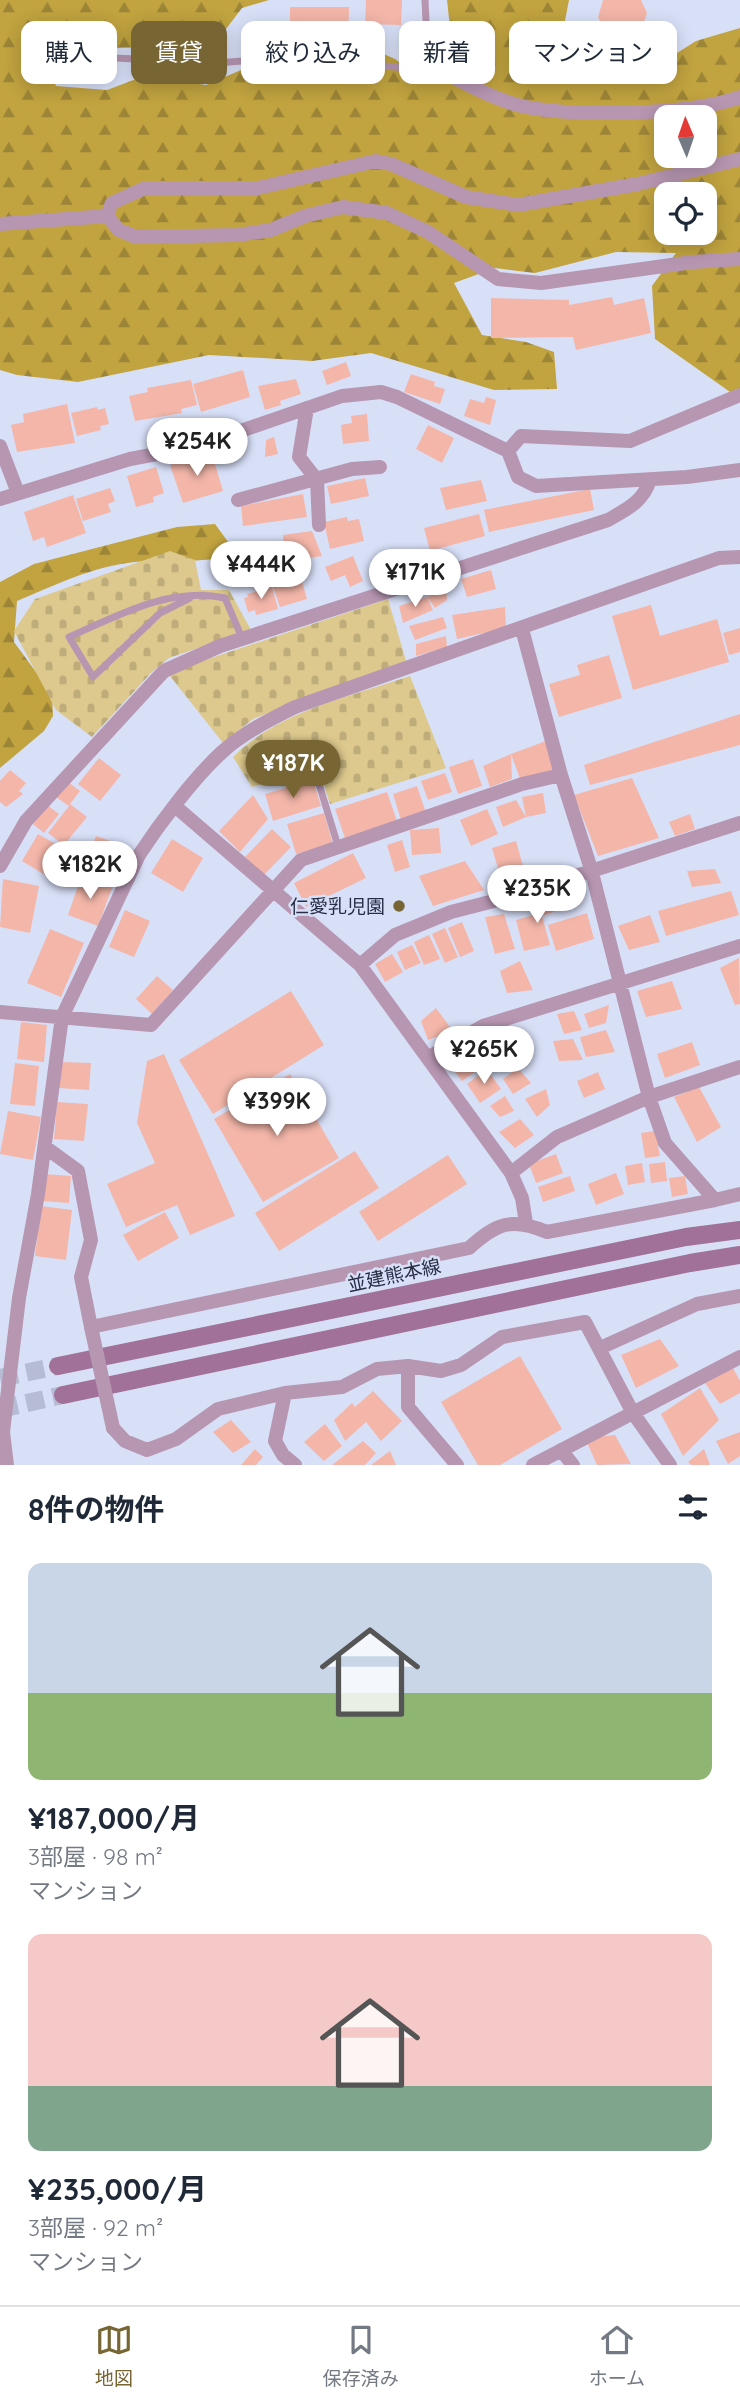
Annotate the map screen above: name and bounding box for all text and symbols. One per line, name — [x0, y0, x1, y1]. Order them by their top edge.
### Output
chip: 購入 — [21, 21, 117, 84]
chip: 賃貸 — [131, 21, 227, 84]
chip: 絞り込み — [241, 21, 385, 84]
chip: 新着 — [399, 21, 495, 84]
chip: マンション — [509, 21, 677, 84]
north arrow — [654, 105, 718, 168]
map controls — [654, 105, 717, 245]
button: locate — [654, 182, 717, 245]
pin: ¥254K — [148, 419, 246, 478]
text: ¥254K — [163, 426, 231, 455]
pin: ¥444K — [212, 542, 310, 601]
text: ¥444K — [226, 549, 296, 578]
pin: ¥171K — [366, 550, 464, 609]
text: ¥171K — [385, 557, 445, 586]
pin: ¥187K — [244, 740, 342, 800]
text: ¥187K — [262, 748, 324, 777]
pin: ¥182K — [41, 842, 139, 901]
text: ¥182K — [58, 849, 122, 878]
pin: ¥235K — [488, 866, 586, 925]
text: ¥235K — [503, 873, 571, 902]
place label: 仁愛乳児園 — [290, 894, 385, 918]
marker: 仁愛乳児園 — [391, 898, 407, 914]
pin: ¥265K — [435, 1026, 533, 1086]
text: ¥265K — [450, 1034, 518, 1063]
pin: ¥399K — [228, 1078, 326, 1138]
text: ¥399K — [243, 1086, 311, 1115]
street label: 並建熊本線 — [345, 1253, 443, 1297]
icon: filters — [674, 1488, 712, 1526]
text: 8件の物件 — [28, 1490, 164, 1528]
icon: home — [307, 1609, 433, 1735]
text: ¥187,000/月 — [28, 1799, 200, 1837]
text: 3部屋 · 98 m² — [28, 1842, 163, 1871]
text: マンション — [28, 1876, 143, 1905]
icon: home — [307, 1980, 433, 2106]
text: ¥235,000/月 — [28, 2170, 207, 2208]
text: 3部屋 · 92 m² — [28, 2213, 163, 2242]
text: マンション — [28, 2247, 143, 2276]
tab: 地図 — [95, 2321, 133, 2390]
tab: 保存済み — [323, 2321, 399, 2390]
tab: ホーム — [589, 2321, 645, 2390]

